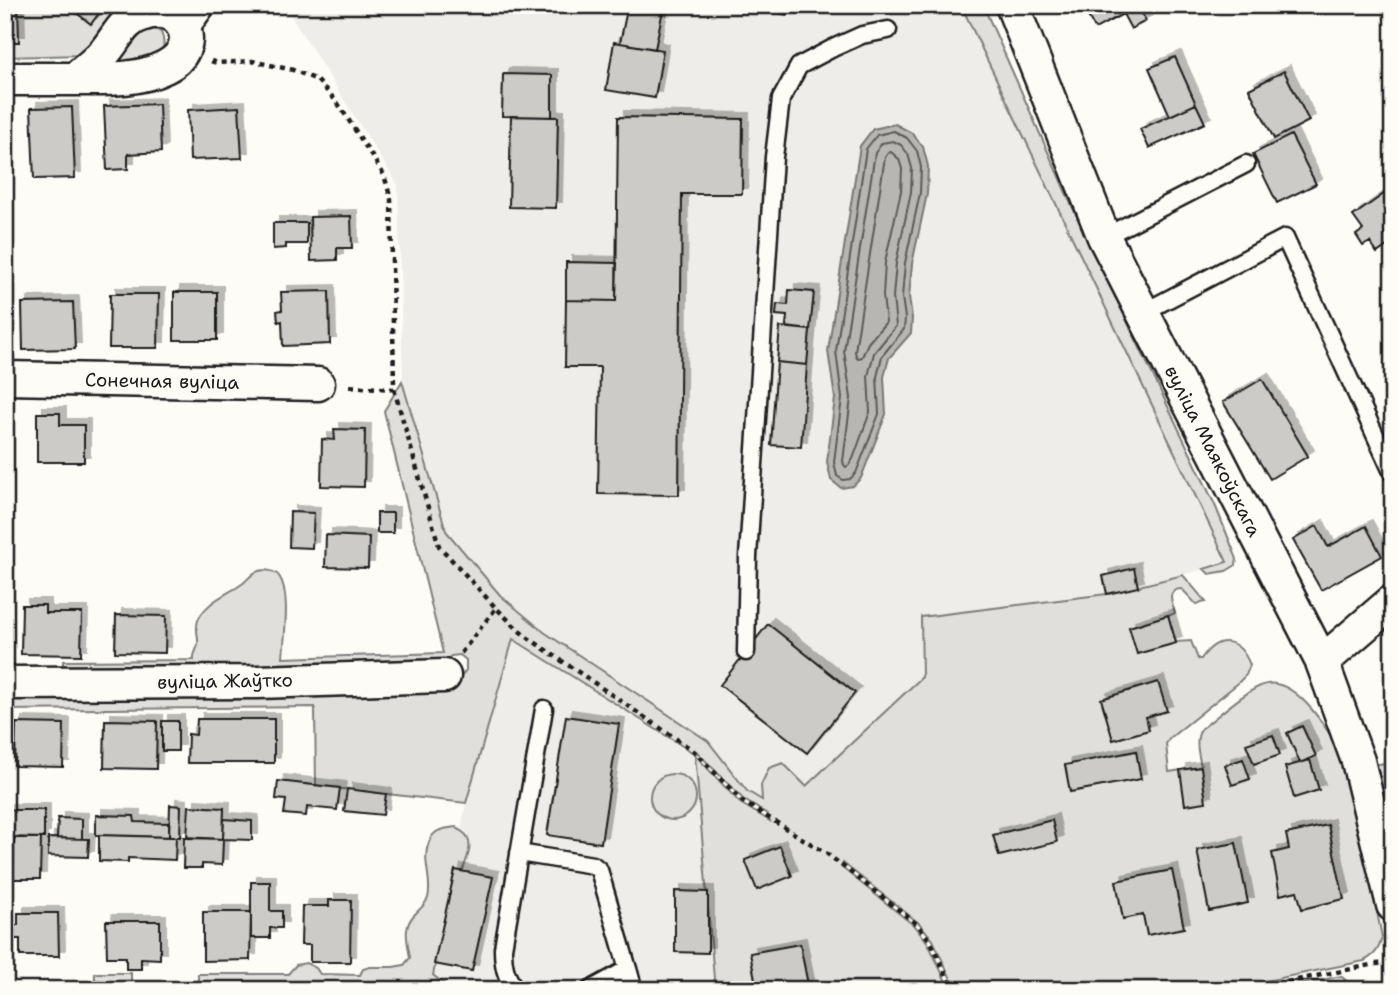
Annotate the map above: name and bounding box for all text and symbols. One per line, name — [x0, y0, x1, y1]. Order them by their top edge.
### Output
street label: вуліца Маякоўскага — [1159, 361, 1267, 541]
street label: Сонечная вуліца — [85, 367, 240, 395]
street label: вуліца Жаўтко — [157, 667, 293, 695]

